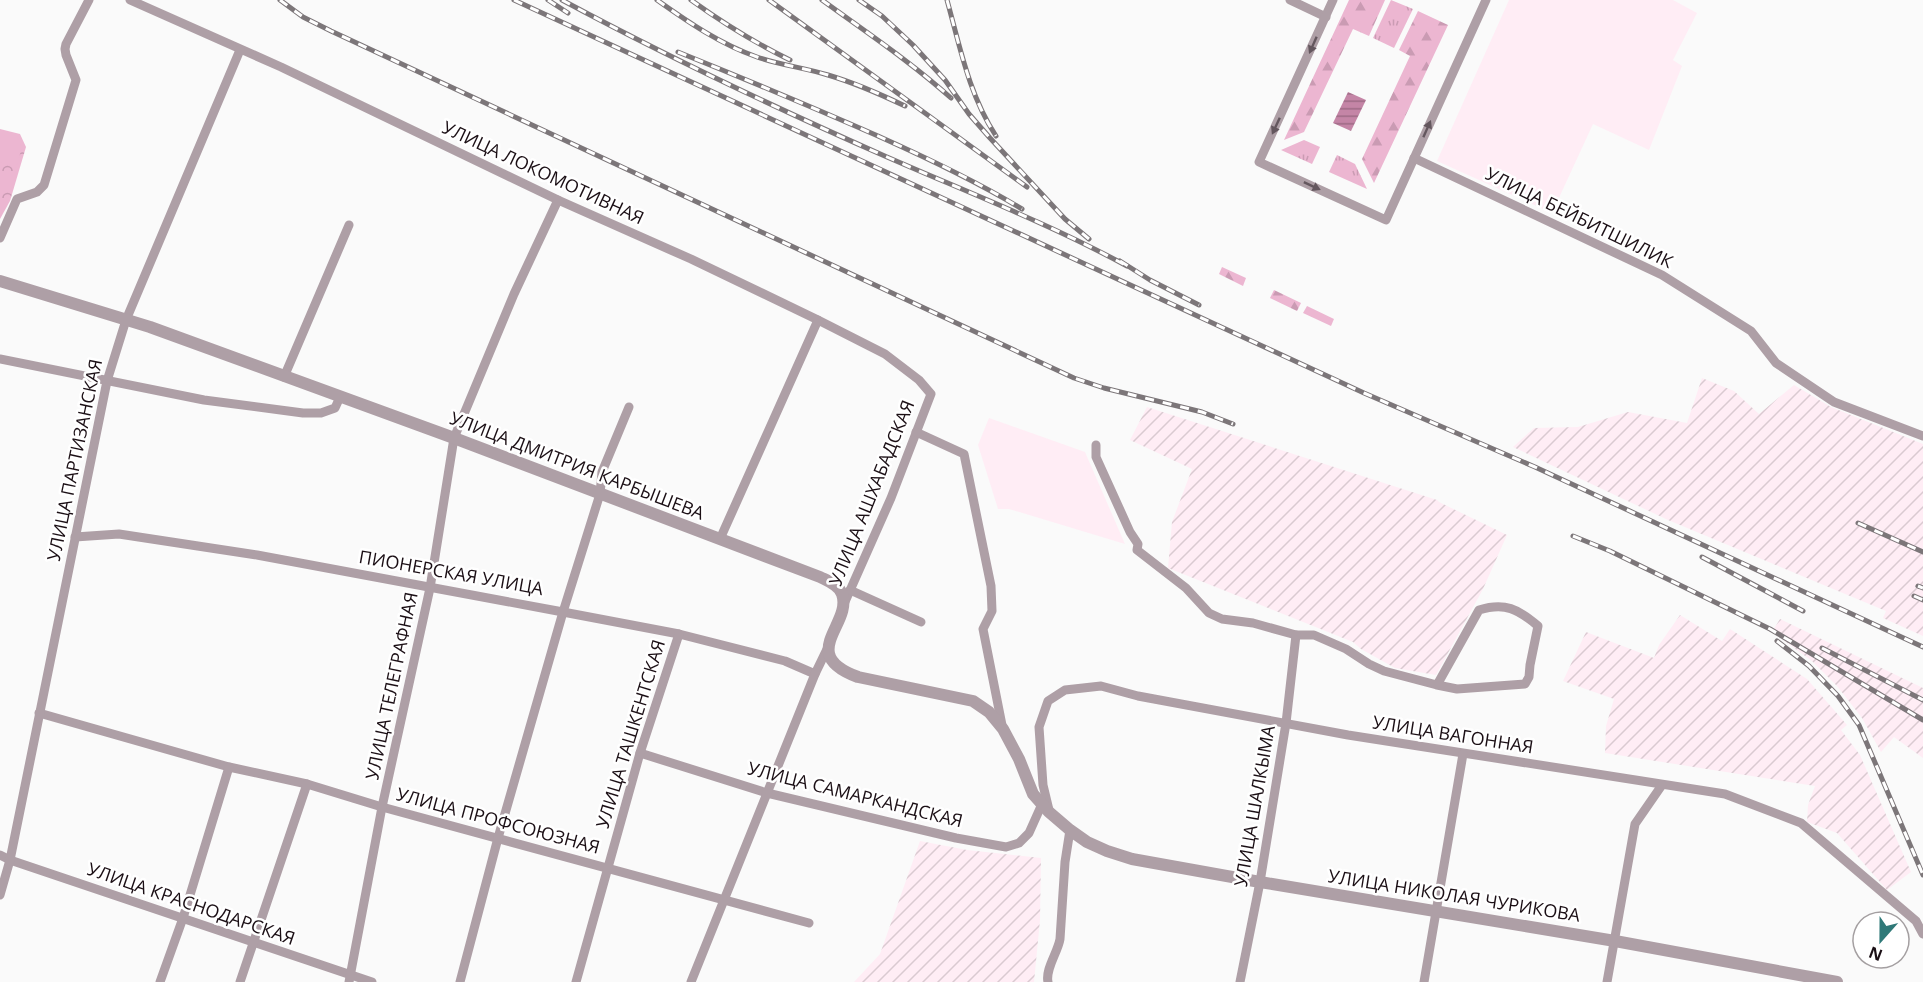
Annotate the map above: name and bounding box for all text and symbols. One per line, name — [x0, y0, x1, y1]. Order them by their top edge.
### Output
one-way arrow — [1308, 37, 1318, 55]
street label: УЛИЦА ЛОКОМОТИВНАЯ — [439, 115, 648, 229]
one-way arrow — [1271, 118, 1280, 135]
one-way arrow — [1423, 120, 1432, 137]
street label: УЛИЦА БЕЙБИТШИЛИК — [1482, 161, 1677, 273]
one-way arrow — [1304, 182, 1321, 191]
street label: УЛИЦА ПАРТИЗАНСКАЯ — [41, 357, 107, 563]
street label: УЛИЦА АШХАБАДСКАЯ — [823, 396, 919, 589]
street label: УЛИЦА ДМИТРИЯ КАРБЫШЕВА — [447, 405, 708, 525]
street label: ПИОНЕРСКАЯ УЛИЦА — [357, 544, 546, 600]
street label: УЛИЦА ТЕЛЕГРАФНАЯ — [359, 590, 423, 782]
street label: УЛИЦА ТАШКЕНТСКАЯ — [590, 637, 670, 831]
street label: УЛИЦА ВАГОННАЯ — [1371, 709, 1535, 759]
street label: УЛИЦА ШАЛКЫМА — [1228, 723, 1280, 888]
street label: УЛИЦА САМАРКАНДСКАЯ — [745, 756, 965, 832]
street label: УЛИЦА ПРОФСОЮЗНАЯ — [394, 781, 603, 859]
street label: УЛИЦА КРАСНОДАРСКАЯ — [84, 856, 298, 950]
street label: УЛИЦА НИКОЛАЯ ЧУРИКОВА — [1326, 863, 1583, 927]
north arrow — [1851, 910, 1911, 970]
text: N — [1866, 941, 1886, 967]

